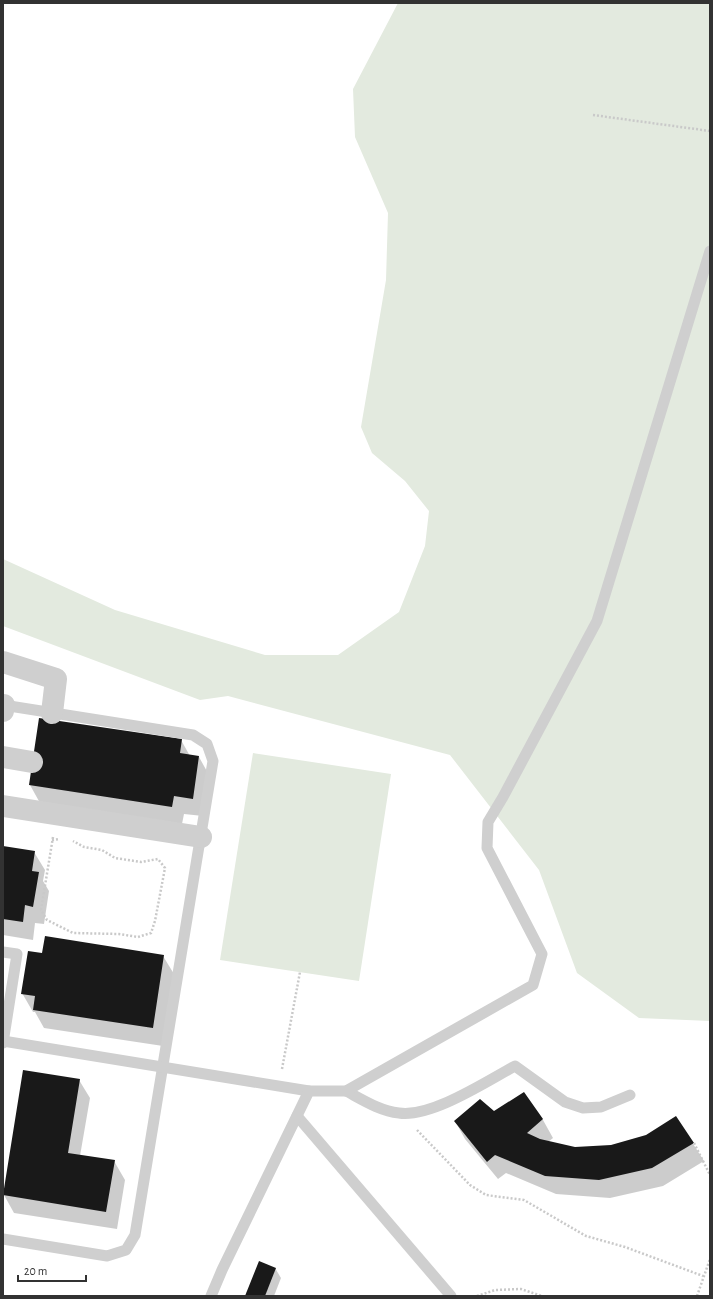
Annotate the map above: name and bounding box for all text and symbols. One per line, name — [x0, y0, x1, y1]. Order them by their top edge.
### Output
scale bar — [18, 1257, 86, 1283]
text: 20 m — [24, 1265, 47, 1277]

